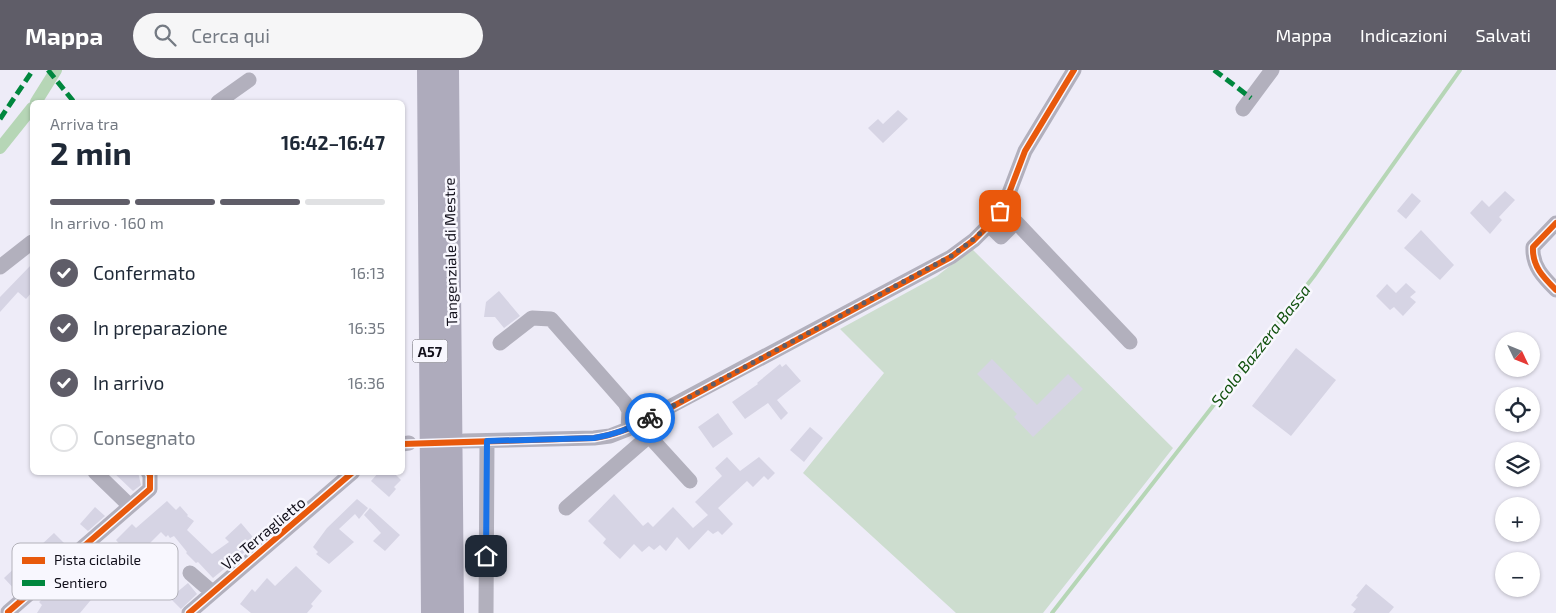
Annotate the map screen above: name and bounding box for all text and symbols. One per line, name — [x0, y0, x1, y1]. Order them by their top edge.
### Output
search box — [133, 13, 483, 58]
text: Mappa — [25, 21, 103, 50]
icon: search — [151, 21, 179, 49]
text: Cerca qui — [191, 24, 270, 47]
text: Mappa — [1276, 24, 1332, 46]
text: Indicazioni — [1360, 24, 1447, 46]
text: Salvati — [1475, 24, 1531, 46]
text: Arriva tra — [50, 114, 119, 133]
text: 16:42–16:47 — [281, 131, 385, 154]
text: 2 min — [50, 133, 132, 171]
street label: Tangenziale di Mestre — [440, 177, 460, 327]
pin — [979, 190, 1021, 232]
icon: bag — [986, 197, 1014, 225]
text: In arrivo · 160 m — [50, 213, 164, 232]
icon: check — [50, 259, 78, 287]
text: Confermato — [93, 261, 196, 284]
text: 16:13 — [350, 263, 385, 282]
water label: Scolo Bazzera Bassa — [1206, 280, 1314, 410]
icon: check — [50, 314, 78, 342]
text: In preparazione — [93, 316, 228, 339]
text: 16:35 — [348, 318, 385, 337]
north arrow — [1495, 332, 1540, 378]
map controls — [1495, 332, 1540, 597]
road number: A57 — [412, 340, 448, 362]
icon: check — [50, 369, 78, 397]
text: In arrivo — [93, 371, 164, 394]
text: 16:36 — [348, 373, 385, 392]
button: locate — [1495, 387, 1540, 432]
courier — [625, 393, 675, 443]
icon: bike — [636, 404, 664, 432]
text: Consegnato — [93, 426, 196, 449]
button: layers — [1495, 442, 1540, 487]
street label: Via Terraglietto — [217, 493, 309, 573]
button: + — [1495, 497, 1540, 542]
pin — [465, 535, 507, 577]
icon: home — [472, 542, 500, 570]
legend — [12, 543, 178, 600]
text: Pista ciclabile — [54, 551, 141, 568]
button: − — [1495, 552, 1540, 597]
text: Sentiero — [54, 574, 107, 591]

